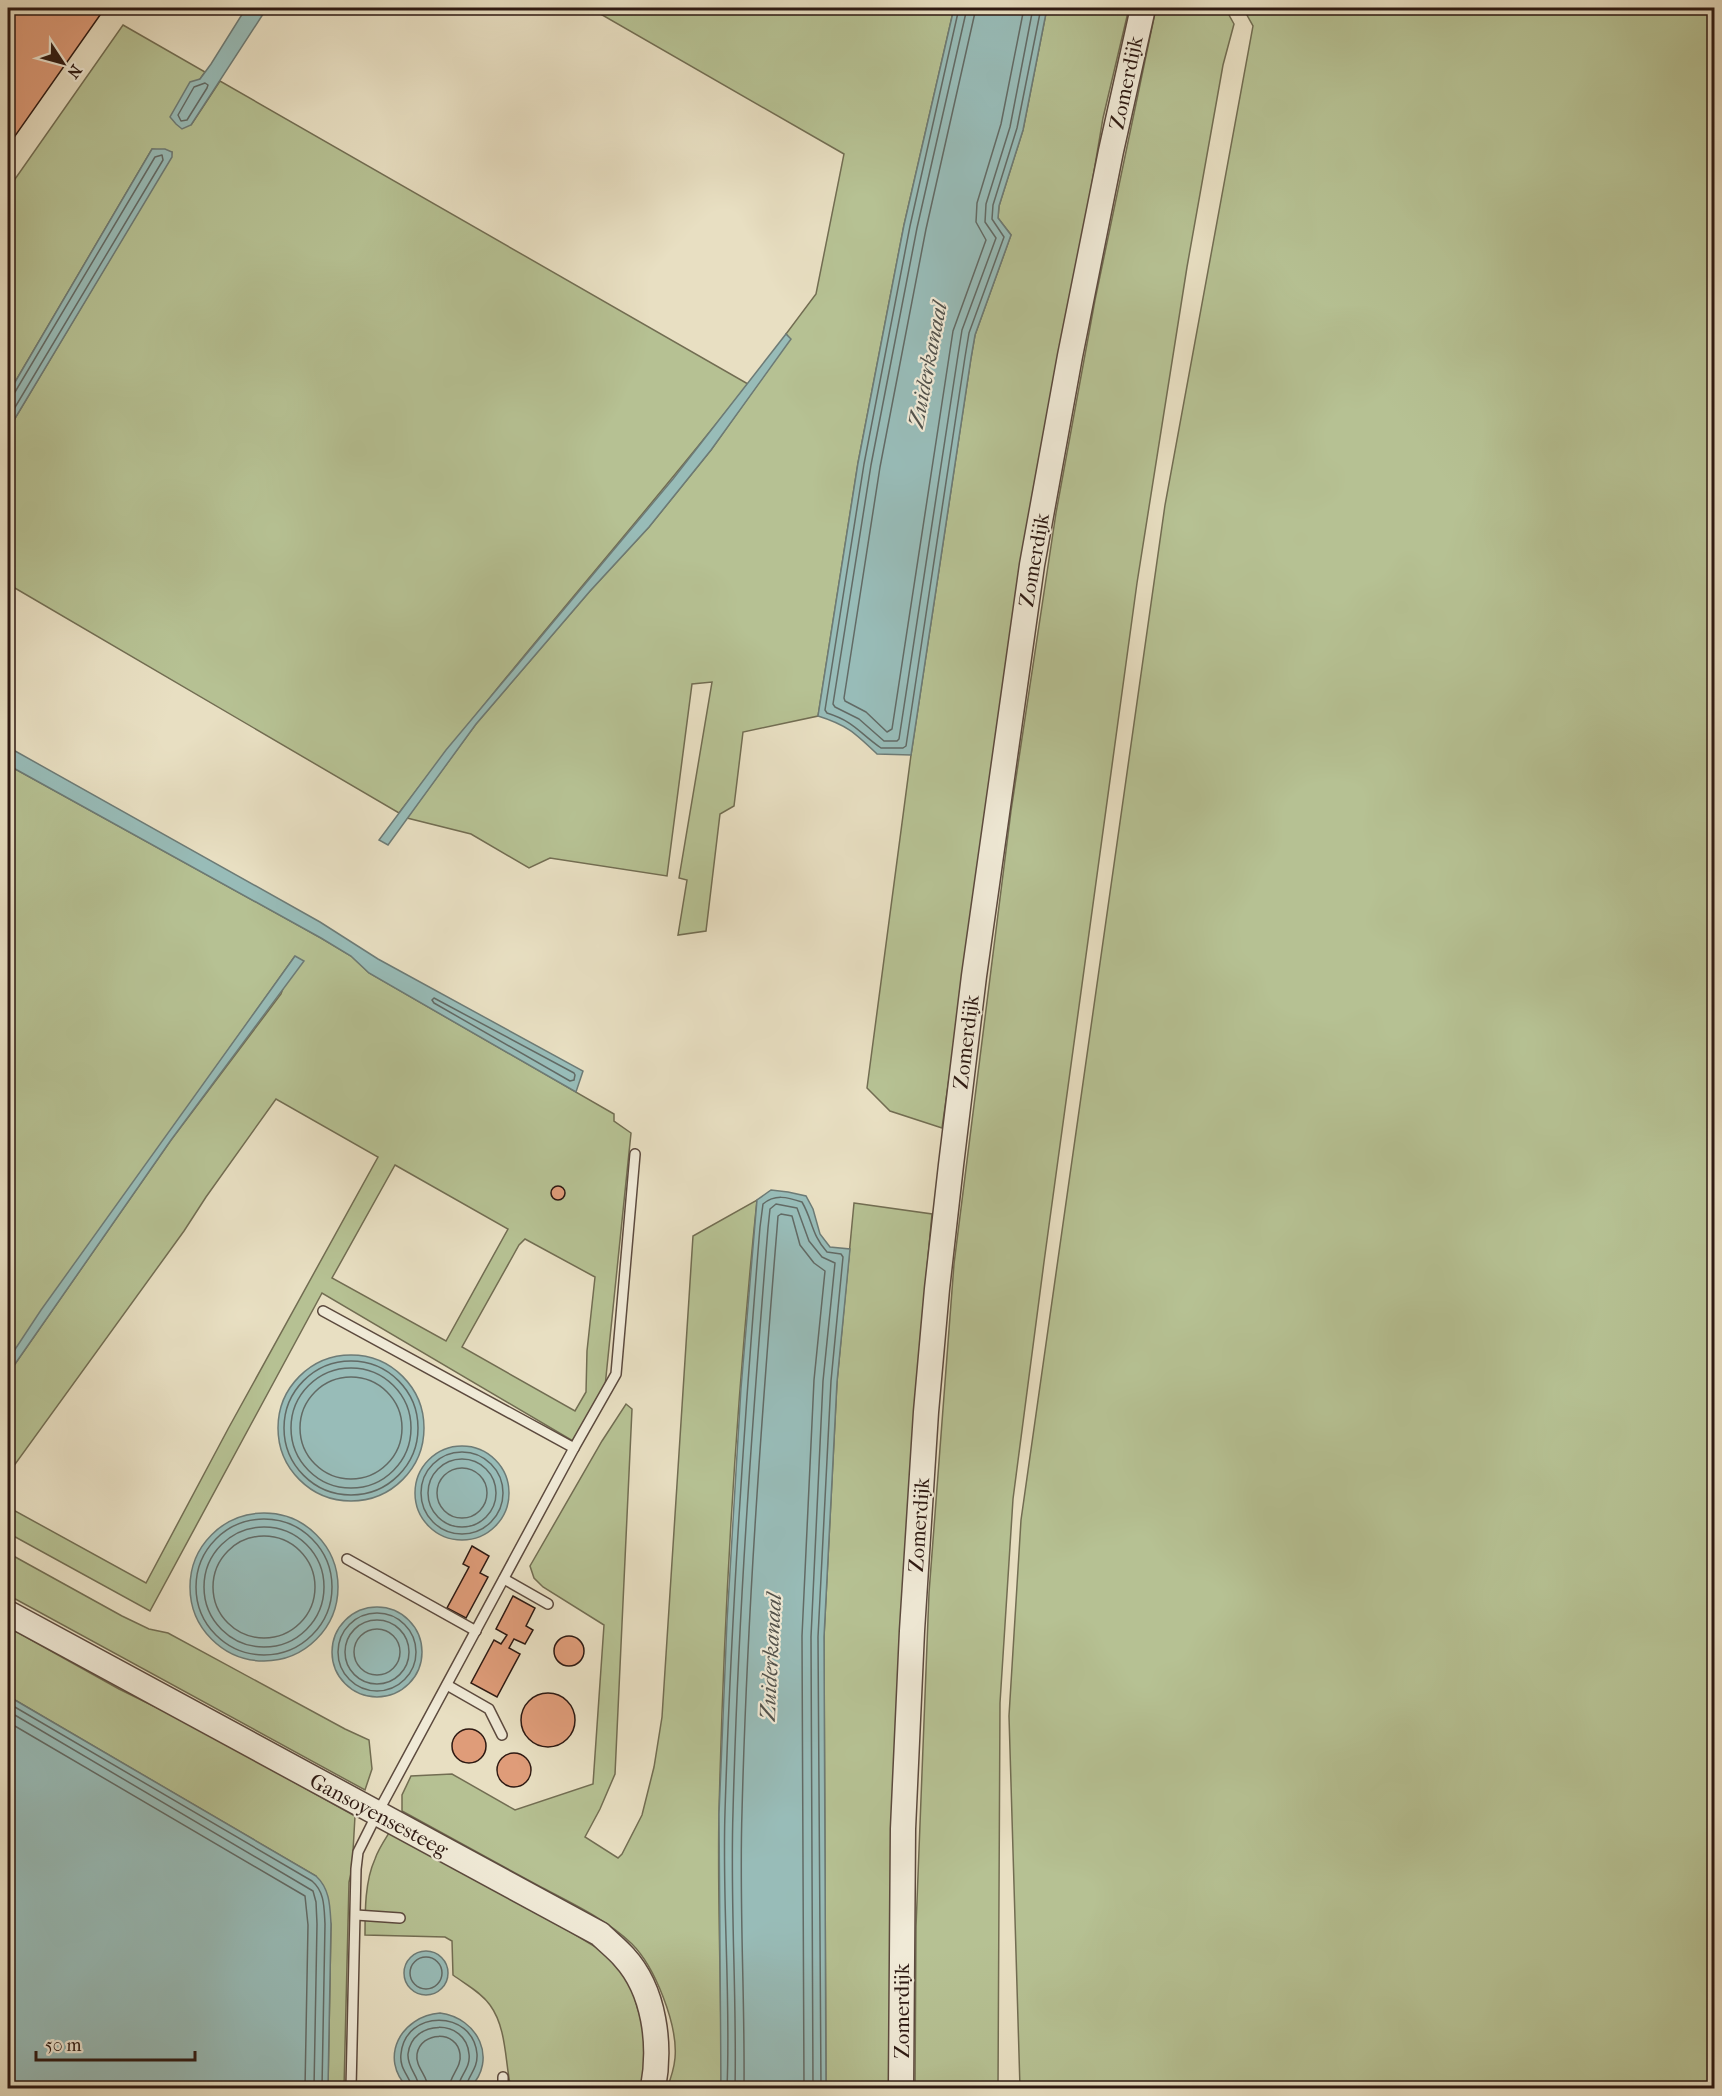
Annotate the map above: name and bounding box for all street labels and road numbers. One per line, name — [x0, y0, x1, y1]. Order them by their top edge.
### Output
street label: Zomerdijk — [1104, 34, 1148, 132]
street label: Zomerdijk — [1014, 511, 1054, 609]
street label: Zomerdijk — [948, 993, 984, 1091]
street label: Zomerdijk — [904, 1477, 934, 1573]
street label: Gansoyensesteeg — [306, 1768, 453, 1862]
street label: Zomerdijk — [890, 1963, 914, 2058]

